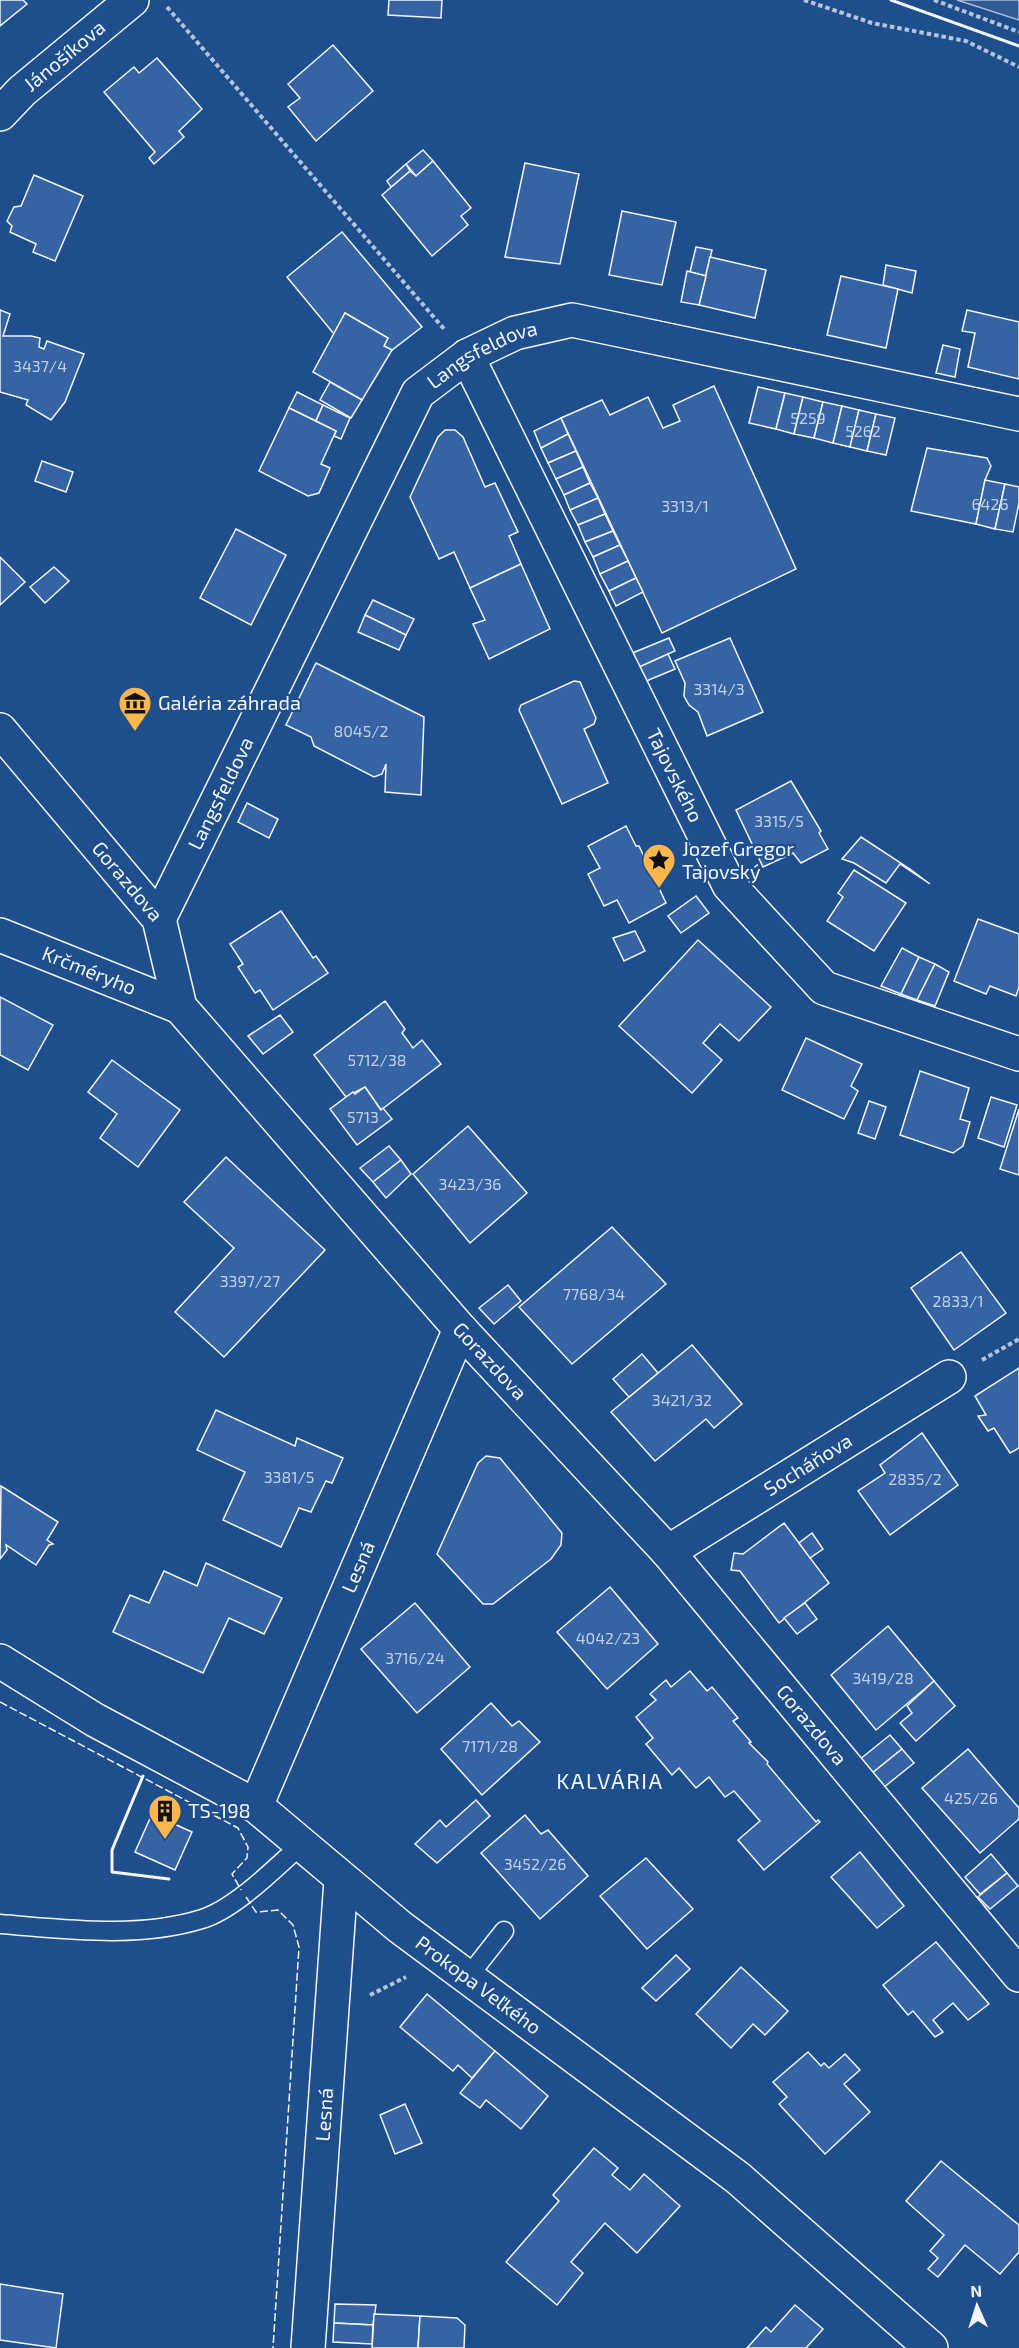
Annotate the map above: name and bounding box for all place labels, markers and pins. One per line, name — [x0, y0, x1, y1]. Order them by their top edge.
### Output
museum icon: Galéria záhrada — [117, 685, 153, 732]
place label: Galéria záhrada — [158, 690, 301, 714]
place label: Jozef Gregor Tajovský — [682, 836, 794, 883]
place icon: Jozef Gregor Tajovský — [641, 842, 677, 889]
building icon: TS-198 — [147, 1793, 183, 1840]
place label: TS-198 — [188, 1798, 251, 1822]

